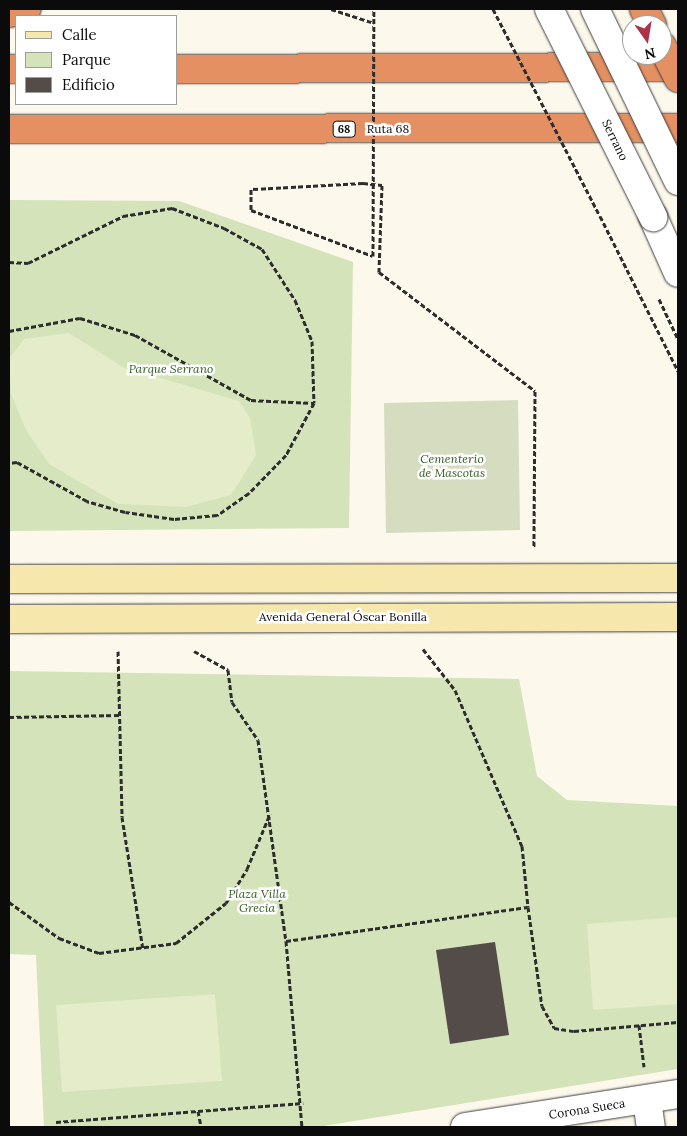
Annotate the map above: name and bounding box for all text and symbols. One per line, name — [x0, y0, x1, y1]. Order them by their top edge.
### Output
legend — [15, 15, 178, 105]
north arrow — [622, 15, 672, 65]
text: Calle — [62, 25, 97, 44]
text: N — [643, 44, 657, 64]
text: Parque — [62, 50, 111, 69]
text: Edificio — [62, 75, 115, 94]
street label: Serrano — [599, 117, 631, 163]
road number: 68 — [332, 120, 356, 138]
street label: Ruta 68 — [367, 122, 409, 136]
park label: Parque Serrano — [129, 362, 213, 376]
park label: Cementerio de Mascotas — [419, 452, 485, 480]
street label: Avenida General Óscar Bonilla — [259, 610, 427, 624]
park label: Plaza Villa Grecia — [228, 887, 286, 915]
street label: Corona Sueca — [548, 1096, 626, 1122]

